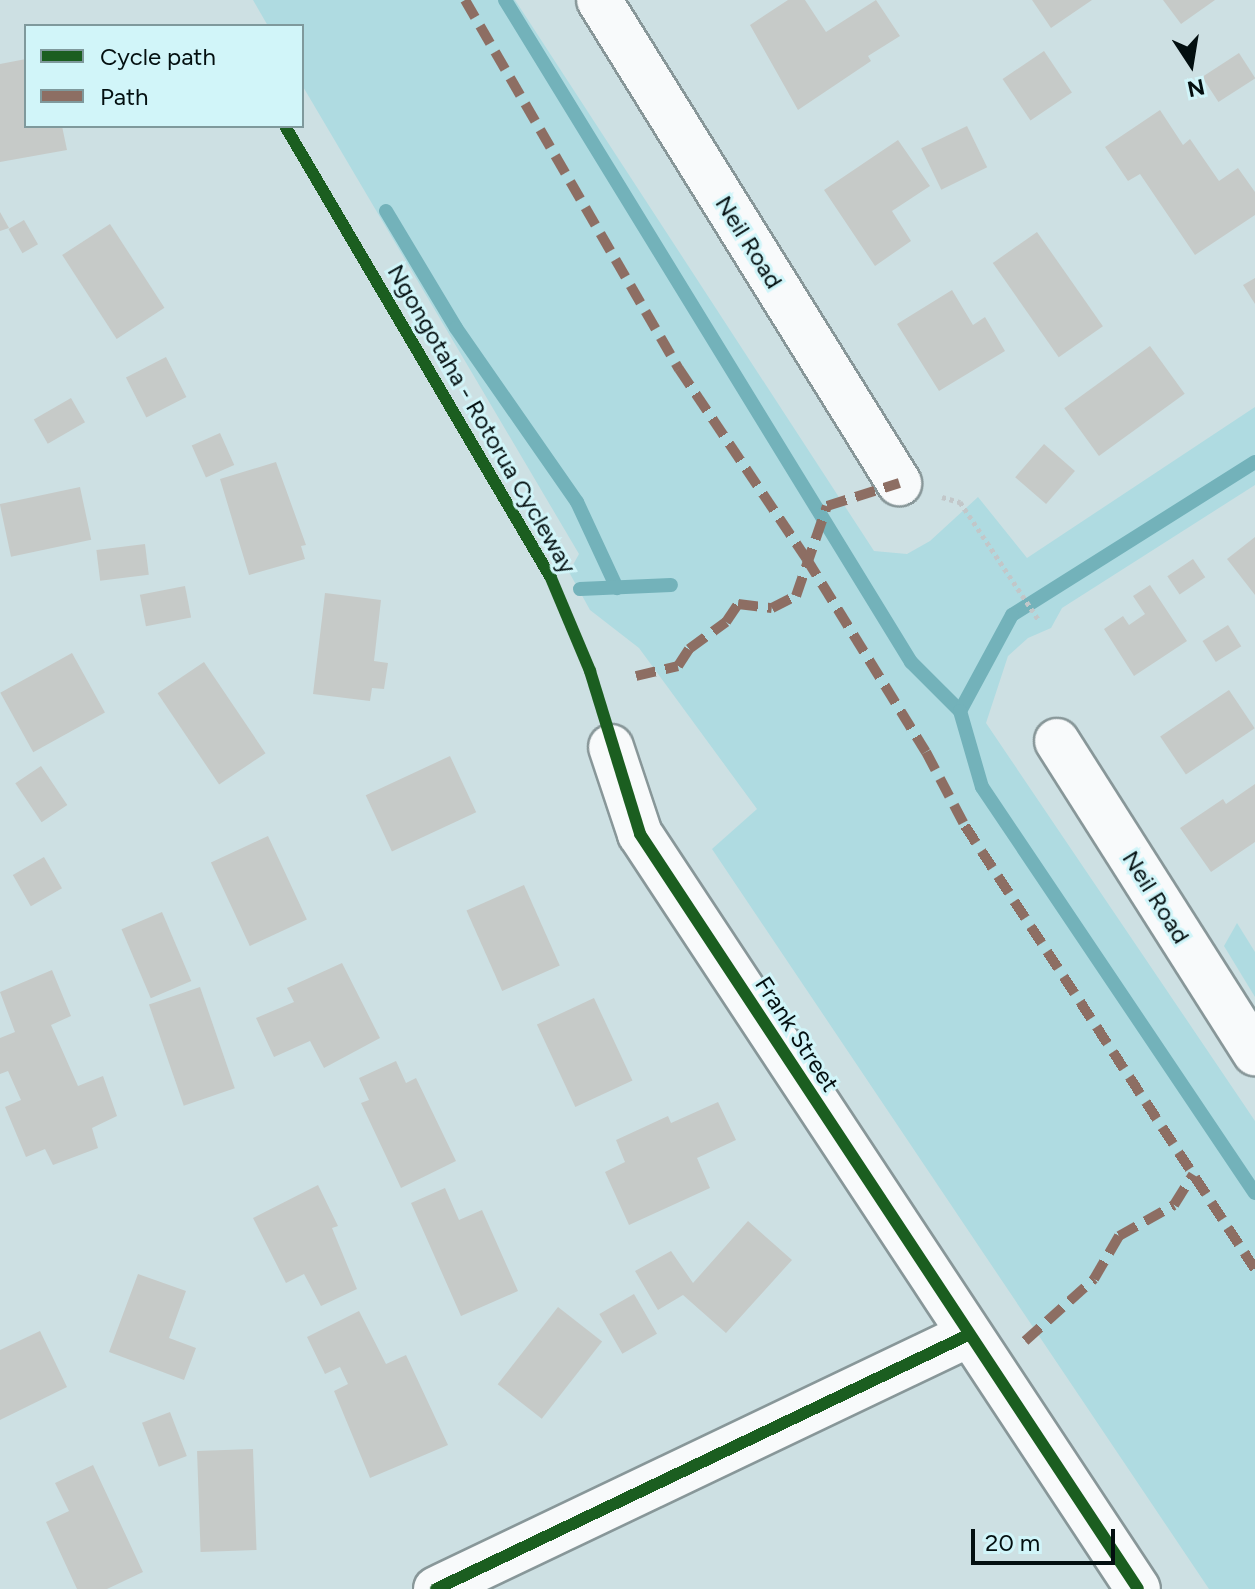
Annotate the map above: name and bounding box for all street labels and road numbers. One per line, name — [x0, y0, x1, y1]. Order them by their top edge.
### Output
street label: Neil Road — [709, 190, 789, 294]
street label: Ngongotaha - Rotorua Cycleway — [381, 259, 583, 579]
street label: Neil Road — [1116, 845, 1196, 949]
street label: Frank Street — [749, 971, 845, 1097]

